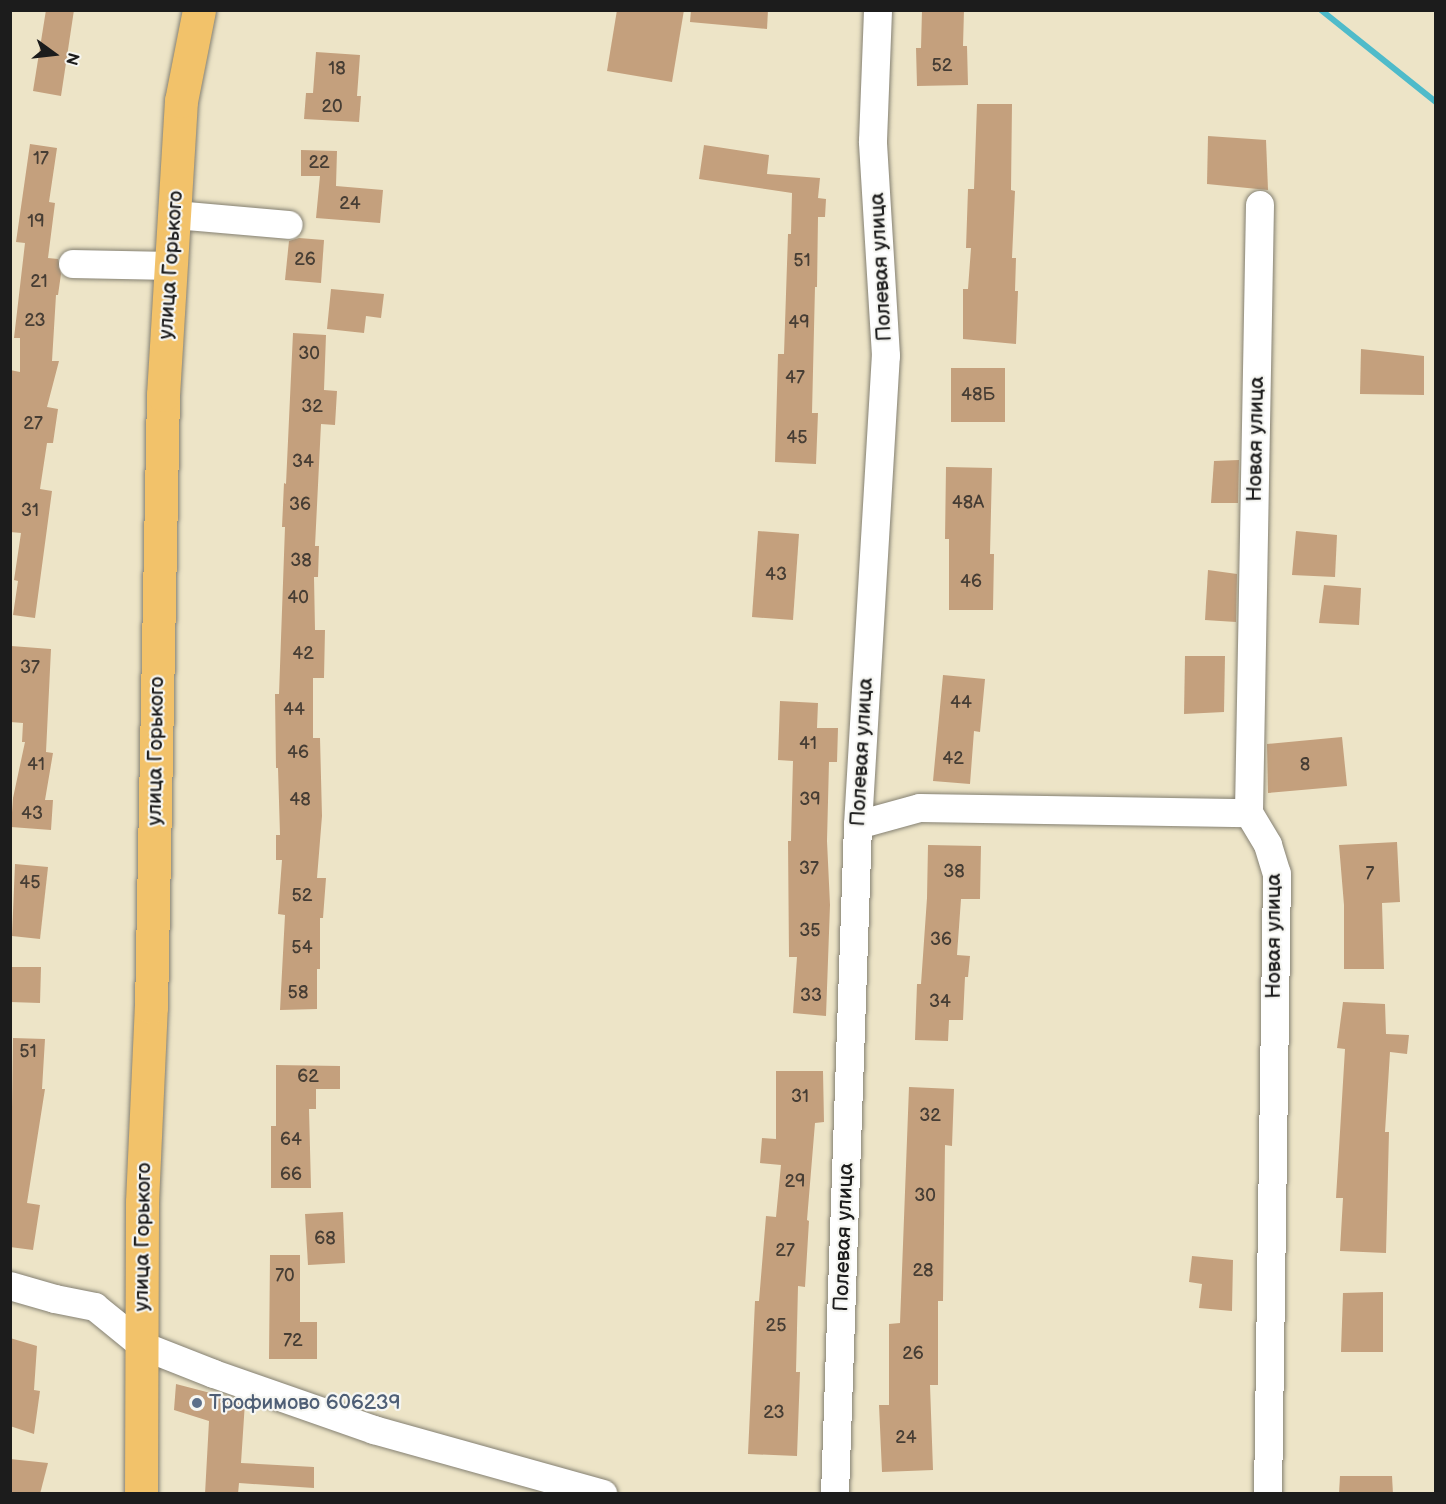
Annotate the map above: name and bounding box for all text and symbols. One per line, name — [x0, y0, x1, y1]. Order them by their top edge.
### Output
north arrow — [24, 24, 84, 84]
text: N — [61, 51, 83, 67]
house number: 52 — [932, 55, 952, 77]
house number: 18 — [328, 58, 346, 80]
house number: 20 — [321, 96, 343, 118]
house number: 17 — [33, 148, 49, 170]
house number: 22 — [308, 152, 330, 174]
street label: улица Горького — [153, 190, 189, 340]
street label: Полевая улица — [865, 192, 897, 342]
house number: 24 — [339, 193, 361, 215]
house number: 19 — [27, 211, 45, 233]
house number: 26 — [294, 249, 316, 271]
house number: 51 — [793, 250, 811, 272]
house number: 21 — [30, 271, 48, 293]
house number: 23 — [24, 310, 46, 332]
house number: 49 — [788, 312, 810, 334]
house number: 30 — [298, 343, 320, 365]
house number: 47 — [785, 367, 805, 389]
street label: Новая улица — [1242, 376, 1270, 502]
house number: 48Б — [961, 384, 995, 406]
house number: 32 — [301, 396, 323, 418]
house number: 27 — [23, 413, 43, 435]
house number: 45 — [786, 427, 808, 449]
house number: 34 — [292, 451, 314, 473]
house number: 48А — [952, 492, 984, 514]
house number: 36 — [289, 494, 311, 516]
house number: 31 — [21, 500, 39, 522]
house number: 38 — [290, 550, 312, 572]
house number: 43 — [765, 564, 787, 586]
house number: 46 — [960, 571, 982, 593]
house number: 40 — [287, 587, 309, 609]
house number: 42 — [292, 643, 314, 665]
house number: 37 — [20, 657, 40, 679]
street label: улица Горького — [142, 676, 170, 826]
street label: Полевая улица — [846, 677, 878, 827]
house number: 44 — [950, 692, 972, 714]
house number: 44 — [283, 699, 305, 721]
house number: 41 — [799, 733, 817, 755]
house number: 46 — [287, 742, 309, 764]
house number: 42 — [942, 748, 964, 770]
house number: 41 — [27, 754, 45, 776]
house number: 8 — [1300, 754, 1310, 776]
house number: 48 — [289, 789, 311, 811]
house number: 39 — [799, 789, 821, 811]
house number: 43 — [21, 803, 43, 825]
house number: 37 — [799, 858, 819, 880]
house number: 38 — [943, 861, 965, 883]
house number: 7 — [1366, 863, 1374, 885]
house number: 45 — [19, 872, 41, 894]
street label: Новая улица — [1261, 873, 1287, 999]
house number: 52 — [292, 885, 312, 907]
house number: 35 — [799, 920, 821, 942]
house number: 36 — [930, 929, 952, 951]
house number: 54 — [291, 937, 313, 959]
house number: 58 — [288, 982, 308, 1004]
house number: 33 — [800, 985, 822, 1007]
house number: 34 — [929, 991, 951, 1013]
house number: 51 — [19, 1041, 37, 1063]
house number: 62 — [297, 1066, 319, 1088]
house number: 31 — [791, 1086, 809, 1108]
house number: 32 — [919, 1105, 941, 1127]
house number: 64 — [280, 1129, 302, 1151]
street label: улица Горького — [129, 1162, 157, 1312]
street label: Полевая улица — [829, 1162, 859, 1312]
house number: 66 — [280, 1164, 302, 1186]
house number: 29 — [784, 1171, 806, 1193]
house number: 30 — [914, 1185, 936, 1207]
house number: 68 — [314, 1228, 336, 1250]
house number: 27 — [775, 1240, 795, 1262]
house number: 28 — [912, 1260, 934, 1282]
house number: 70 — [275, 1265, 295, 1287]
house number: 25 — [766, 1315, 786, 1337]
house number: 72 — [283, 1330, 303, 1352]
house number: 26 — [902, 1343, 924, 1365]
place label: Трофимово 606239 — [209, 1390, 401, 1416]
marker: Трофимово 606239 — [190, 1396, 204, 1410]
house number: 23 — [763, 1402, 785, 1424]
house number: 24 — [895, 1427, 917, 1449]

